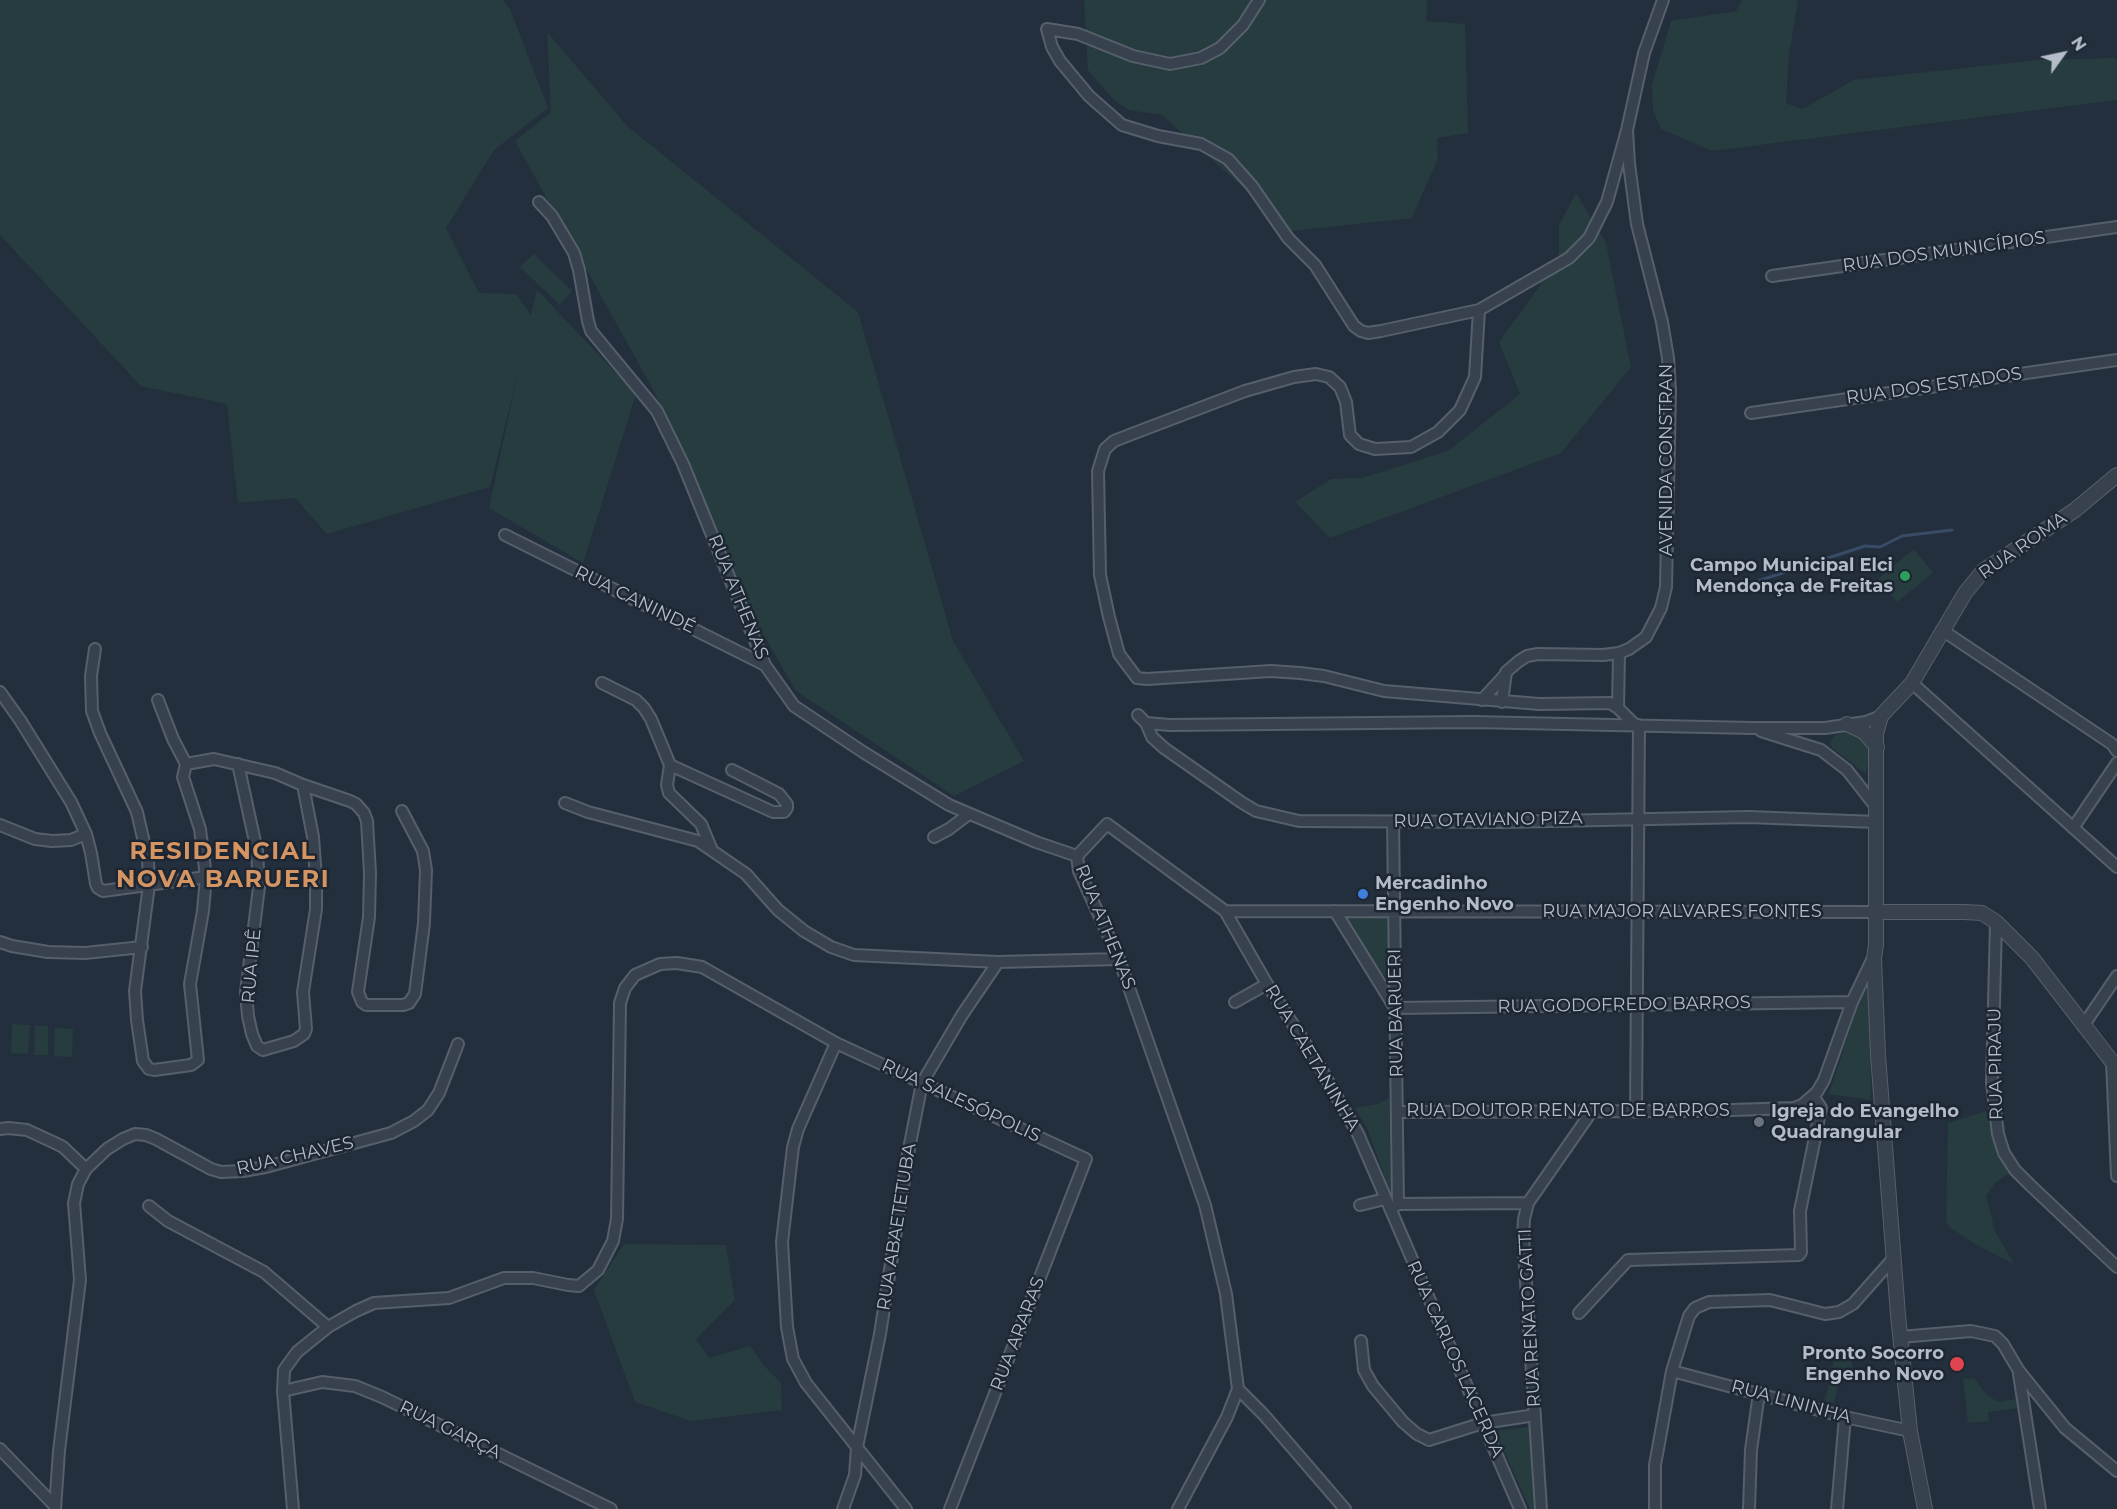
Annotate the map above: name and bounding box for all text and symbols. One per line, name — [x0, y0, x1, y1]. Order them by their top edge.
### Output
north arrow — [2033, 24, 2093, 84]
text: N — [2067, 33, 2090, 55]
street label: RUA DOS MUNICÍPIOS — [1841, 227, 2047, 277]
street label: RUA DOS ESTADOS — [1845, 363, 2023, 409]
street label: AVENIDA CONSTRAN — [1656, 364, 1678, 556]
street label: RUA ROMA — [1975, 508, 2071, 584]
street label: RUA ATHENAS — [703, 532, 773, 662]
place label: Campo Municipal Elci Mendonça de Freitas — [1690, 555, 1893, 598]
street label: RUA CANINDÉ — [571, 561, 699, 639]
marker: Campo Municipal Elci Mendonça de Freitas — [1898, 569, 1912, 583]
street label: RUA OTAVIANO PIZA — [1393, 808, 1583, 832]
district label: RESIDENCIAL NOVA BARUERI — [116, 838, 330, 894]
street label: RUA ATHENAS — [1070, 862, 1140, 992]
place label: Mercadinho Engenho Novo — [1375, 873, 1514, 916]
marker: Mercadinho Engenho Novo — [1356, 887, 1370, 901]
street label: RUA MAJOR ALVARES FONTES — [1542, 901, 1822, 923]
street label: RUA IPÊ — [238, 928, 266, 1004]
street label: RUA BARUERI — [1384, 948, 1408, 1078]
street label: RUA CAETANINHA — [1260, 981, 1364, 1135]
street label: RUA GODOFREDO BARROS — [1497, 992, 1751, 1018]
street label: RUA PIRAJU — [1984, 1008, 2008, 1120]
street label: RUA SALESÓPOLIS — [878, 1055, 1044, 1147]
street label: RUA DOUTOR RENATO DE BARROS — [1406, 1100, 1730, 1122]
place label: Igreja do Evangelho Quadrangular — [1771, 1101, 1959, 1144]
marker: Igreja do Evangelho Quadrangular — [1752, 1115, 1766, 1129]
street label: RUA CHAVES — [234, 1132, 356, 1180]
street label: RUA ABAETETUBA — [873, 1142, 921, 1312]
street label: RUA RENATO GATTI — [1515, 1228, 1545, 1408]
street label: RUA CARLOS LACERDA — [1402, 1257, 1508, 1461]
street label: RUA ARARAS — [986, 1274, 1050, 1394]
place label: Pronto Socorro Engenho Novo — [1802, 1343, 1944, 1386]
marker: Pronto Socorro Engenho Novo — [1948, 1355, 1966, 1373]
street label: RUA LININHA — [1729, 1376, 1853, 1428]
street label: RUA GARÇA — [396, 1396, 504, 1464]

